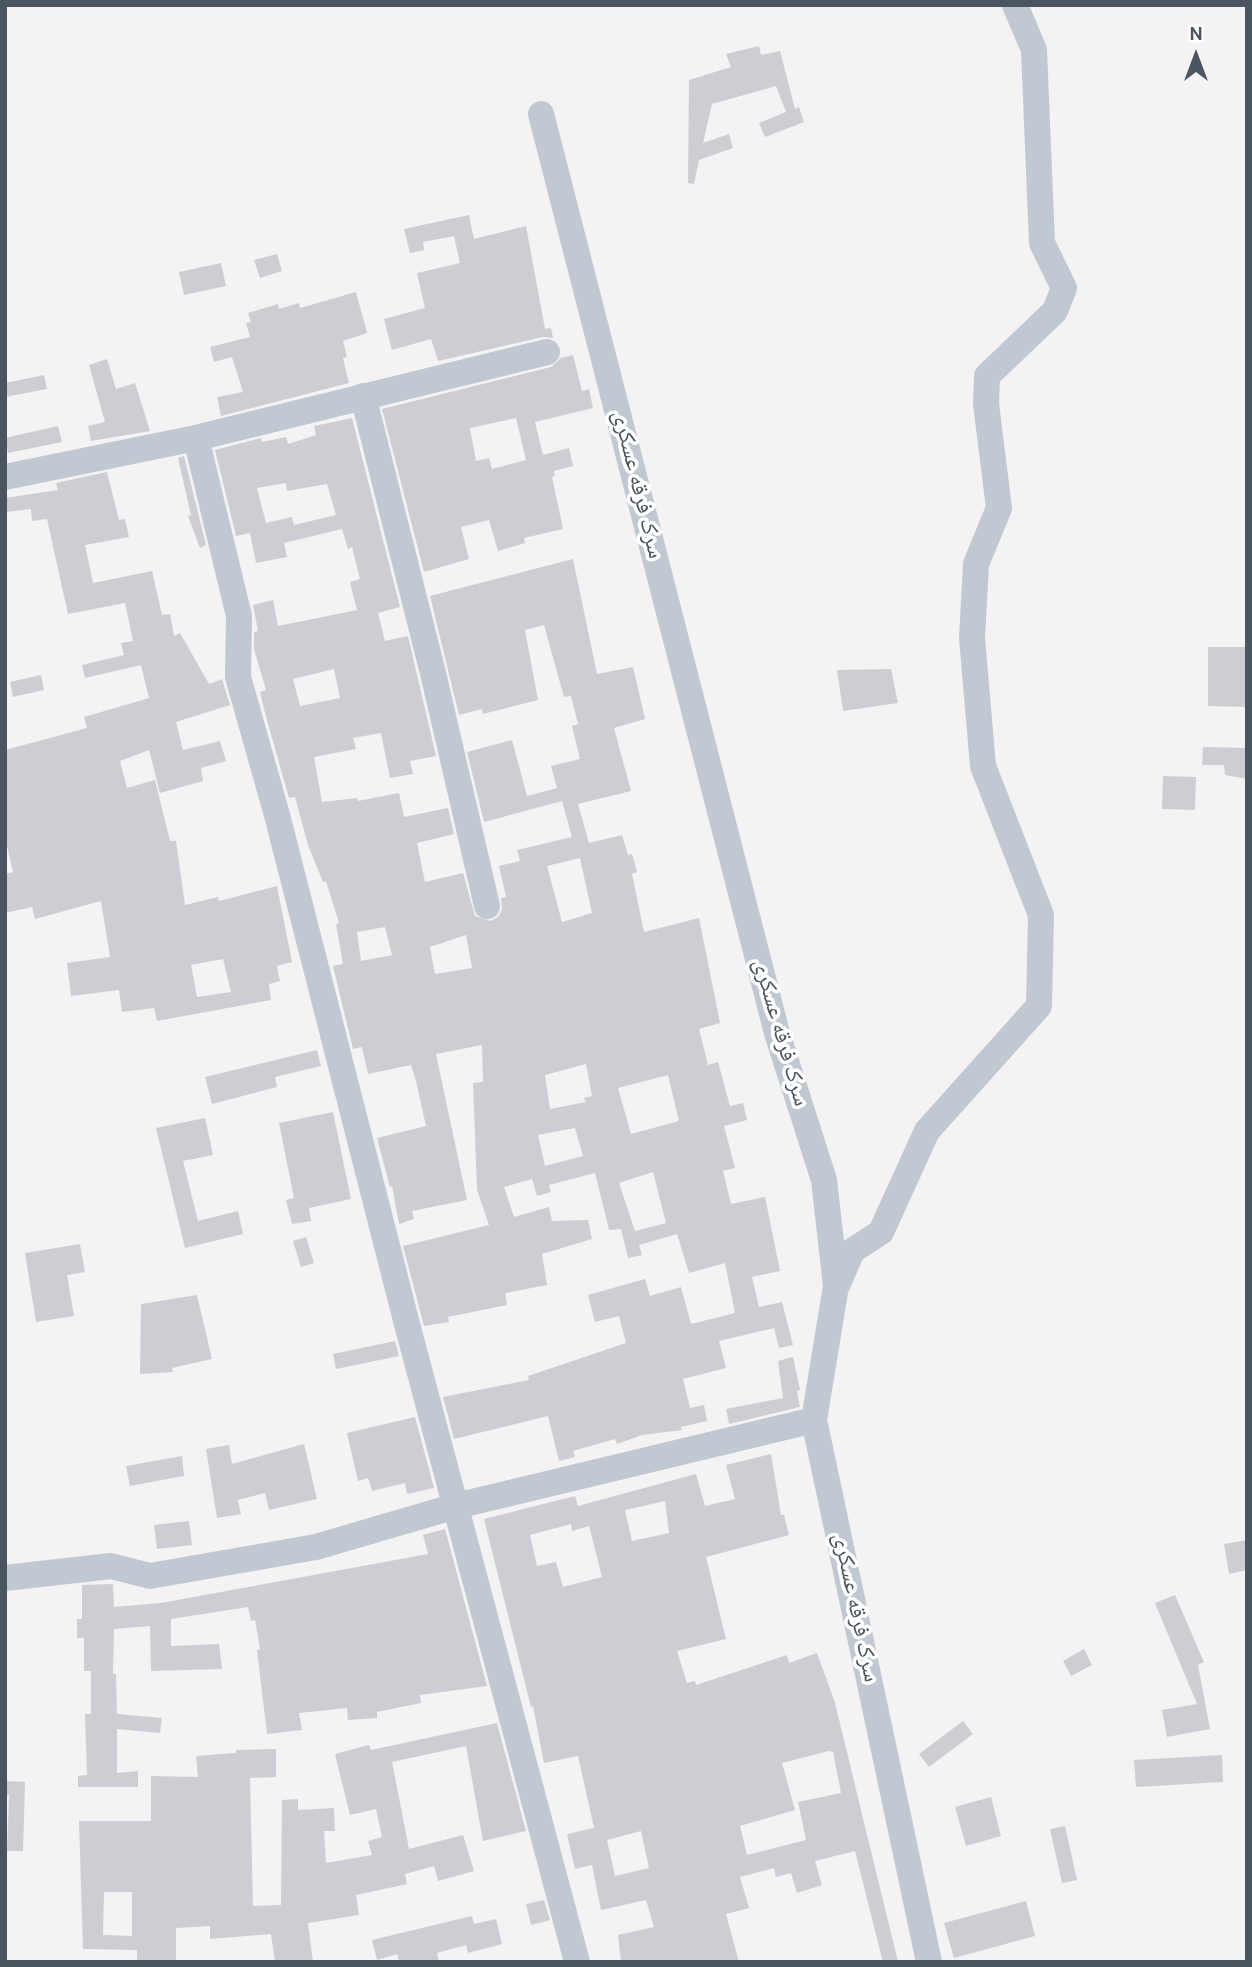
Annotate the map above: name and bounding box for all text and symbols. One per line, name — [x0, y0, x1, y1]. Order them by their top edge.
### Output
north arrow — [1161, 21, 1231, 91]
text: N — [1189, 23, 1203, 47]
street label: سرک فرقه عسکری — [604, 408, 668, 562]
street label: سرک فرقه عسکری — [745, 956, 813, 1110]
street label: سرک فرقه عسکری — [825, 1531, 883, 1685]

